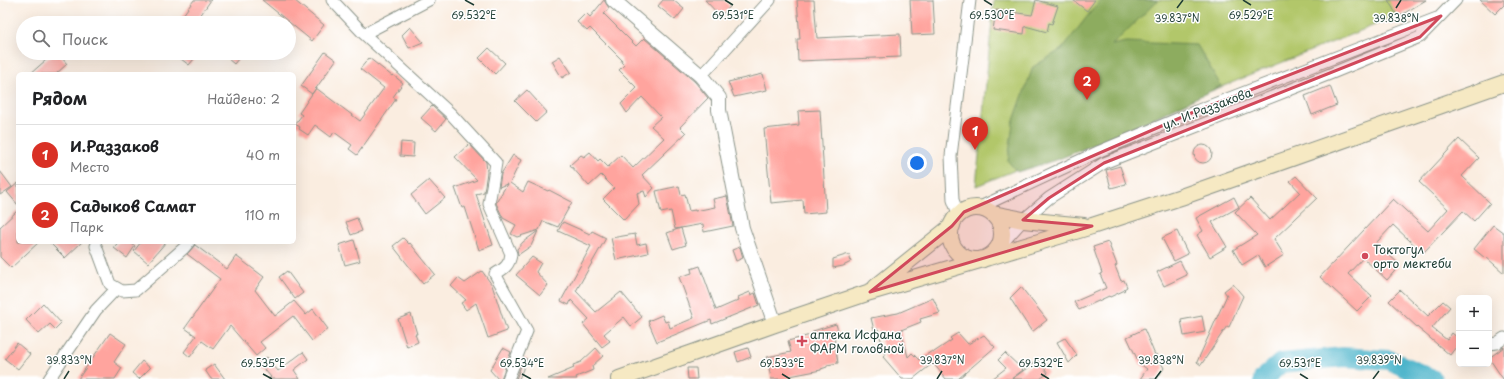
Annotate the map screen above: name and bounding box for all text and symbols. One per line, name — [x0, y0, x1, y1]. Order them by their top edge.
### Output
text: 69.532°E — [452, 7, 496, 22]
text: 69.531°E — [712, 7, 754, 22]
text: 69.530°E — [969, 7, 1015, 22]
text: 69.529°E — [1229, 7, 1273, 22]
text: 39.837°N — [1155, 10, 1200, 25]
text: 39.838°N — [1373, 10, 1419, 25]
search box — [16, 16, 296, 60]
icon: search — [30, 27, 52, 49]
text: Поиск — [62, 27, 108, 50]
pin: 2 — [1074, 67, 1100, 100]
street label: ул. И.Раззакова — [1160, 82, 1255, 133]
text: Рядом — [32, 85, 87, 111]
text: Найдено: 2 — [207, 89, 280, 108]
pin: 1 — [962, 117, 988, 150]
text: И.Раззаков — [70, 134, 159, 157]
text: 1 — [42, 145, 48, 164]
text: 40 m — [246, 145, 280, 164]
your location — [907, 153, 927, 173]
text: Место — [70, 157, 110, 176]
text: Садыков Самат — [70, 194, 196, 217]
text: 2 — [40, 205, 50, 224]
text: 110 m — [245, 205, 280, 224]
text: Парк — [70, 217, 104, 236]
place label: Токтогул орто мектеби — [1373, 240, 1452, 272]
marker: Токтогул орто мектеби — [1360, 251, 1370, 261]
map controls — [1456, 295, 1492, 367]
button: + — [1456, 295, 1492, 331]
place label: аптека Исфана ФАРМ головной — [810, 325, 904, 357]
button: − — [1456, 331, 1492, 367]
marker: аптека Исфана ФАРМ головной — [797, 336, 807, 346]
text: 39.833°N — [46, 352, 92, 367]
text: 39.837°N — [920, 352, 965, 367]
text: 39.838°N — [1138, 352, 1184, 367]
text: 39.839°N — [1356, 352, 1402, 367]
text: 69.535°E — [241, 355, 285, 370]
text: 69.534°E — [500, 355, 544, 370]
text: 69.533°E — [760, 355, 804, 370]
text: 69.532°E — [1019, 355, 1063, 370]
text: 69.531°E — [1279, 355, 1321, 370]

